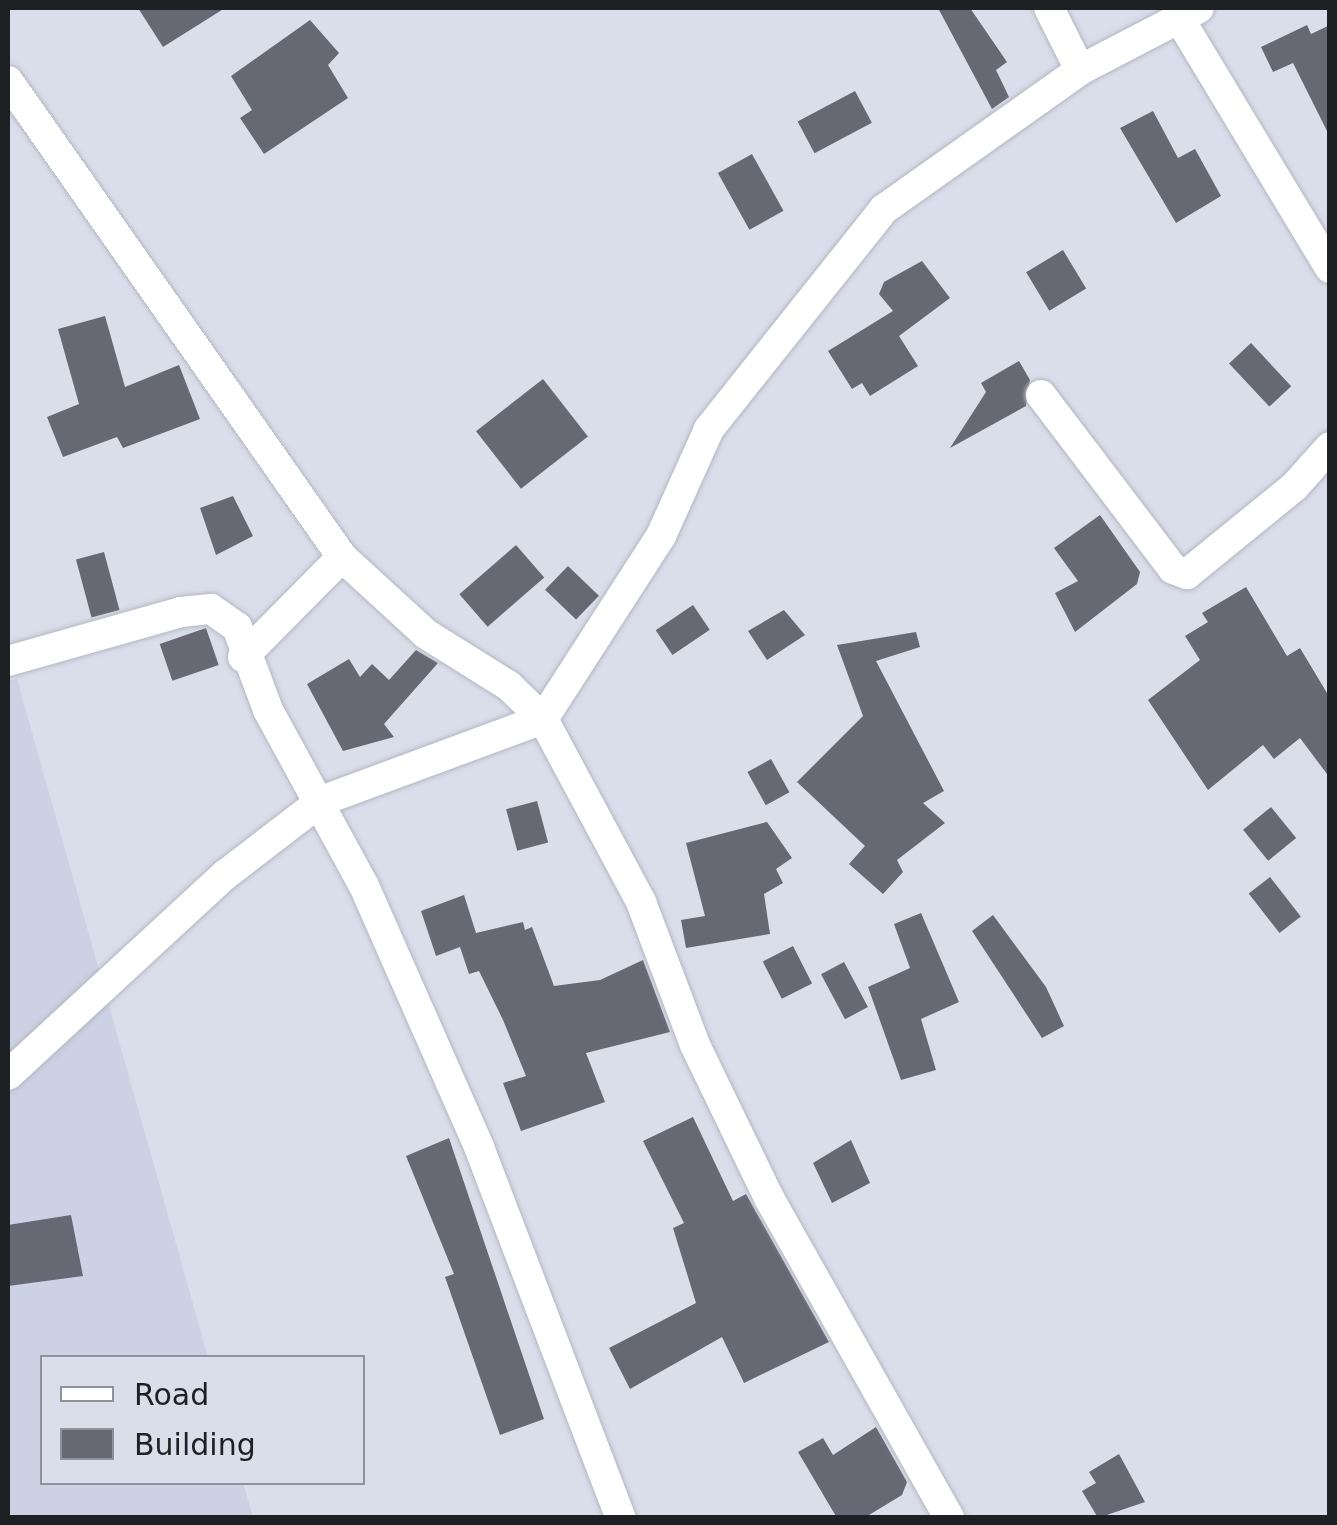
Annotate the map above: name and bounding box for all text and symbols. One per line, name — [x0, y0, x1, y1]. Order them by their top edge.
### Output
legend — [40, 1355, 365, 1485]
text: Road — [134, 1377, 209, 1412]
text: Building — [134, 1427, 256, 1462]

